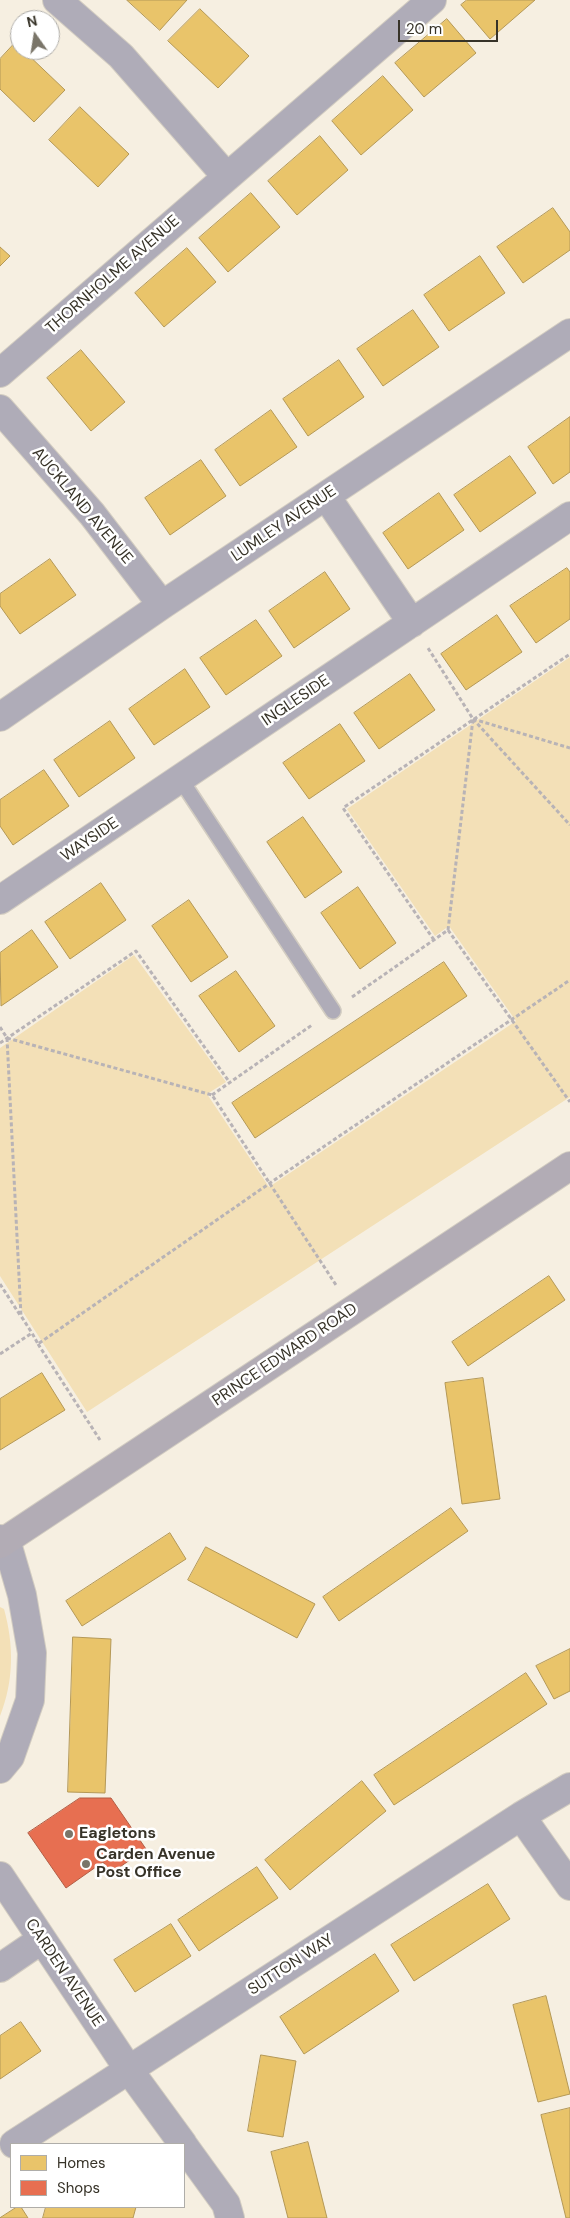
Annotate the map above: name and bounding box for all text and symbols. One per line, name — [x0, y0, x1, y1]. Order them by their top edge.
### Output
north arrow — [10, 10, 60, 60]
scale bar — [400, 10, 500, 42]
text: N — [25, 11, 39, 31]
text: 20 m — [406, 19, 442, 39]
street label: THORNHOLME AVENUE — [42, 212, 184, 338]
street label: AUCKLAND AVENUE — [28, 444, 136, 568]
street label: LUMLEY AVENUE — [228, 482, 340, 566]
street label: INGLESIDE — [259, 671, 333, 731]
street label: WAYSIDE — [57, 814, 123, 866]
street label: PRINCE EDWARD ROAD — [209, 1299, 361, 1411]
place label: Eagletons — [79, 1824, 156, 1844]
marker: Eagletons — [63, 1828, 75, 1840]
place label: Carden Avenue Post Office — [96, 1845, 215, 1883]
marker: Carden Avenue Post Office — [80, 1858, 92, 1870]
street label: CARDEN AVENUE — [21, 1915, 107, 2031]
street label: SUTTON WAY — [245, 1930, 337, 2000]
legend — [10, 2143, 185, 2208]
text: Homes — [57, 2153, 106, 2173]
text: Shops — [57, 2178, 100, 2198]

